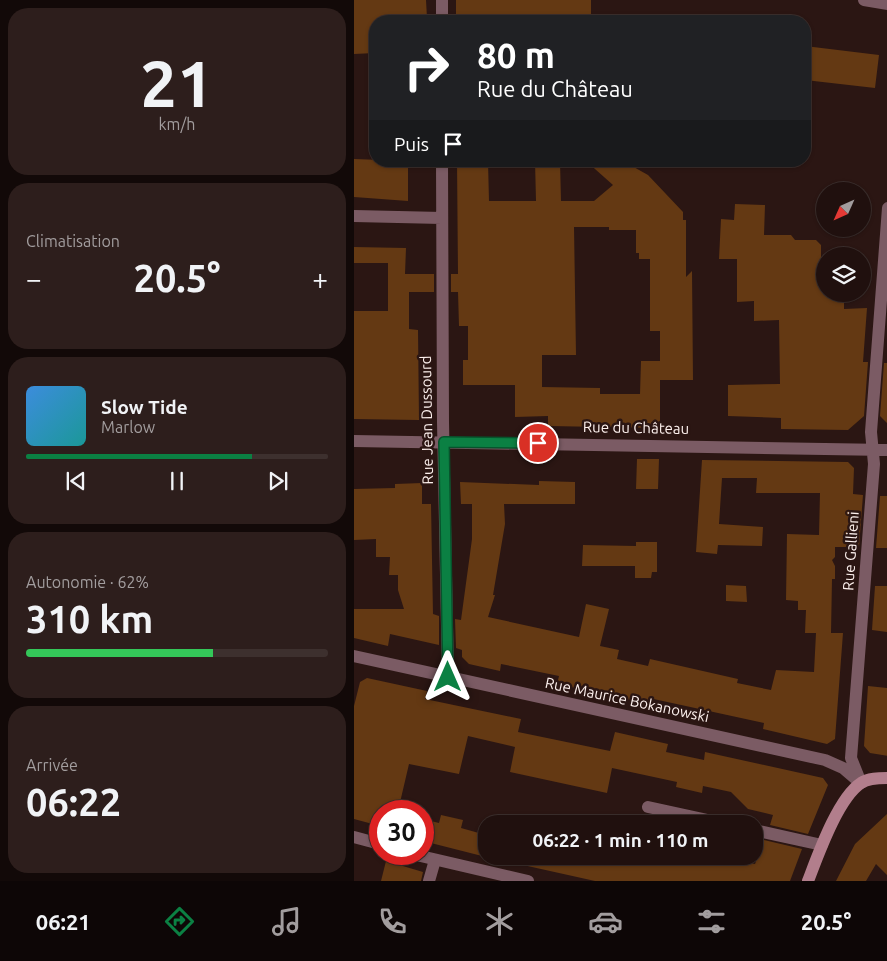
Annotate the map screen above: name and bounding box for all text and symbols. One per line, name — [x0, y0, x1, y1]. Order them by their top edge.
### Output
icon: right — [394, 35, 459, 100]
text: 80 m — [477, 35, 555, 75]
text: 21 — [140, 46, 214, 119]
text: Rue du Château — [477, 76, 633, 101]
text: km/h — [159, 115, 195, 133]
icon: arrive — [439, 130, 467, 158]
text: Puis — [394, 133, 429, 155]
north arrow — [816, 182, 872, 238]
map controls — [816, 182, 871, 302]
text: Climatisation — [26, 232, 120, 250]
button: layers — [816, 247, 871, 302]
text: 20.5° — [133, 257, 221, 299]
text: − — [26, 263, 42, 294]
text: + — [312, 263, 328, 294]
street label: Rue Jean Dussourd — [417, 355, 436, 485]
text: Slow Tide — [101, 396, 188, 418]
text: Marlow — [101, 418, 155, 436]
street label: Rue du Château — [583, 418, 689, 437]
pin — [517, 422, 559, 464]
icon: arrive — [524, 429, 552, 457]
icon: previous — [62, 467, 90, 495]
icon: pause — [163, 467, 191, 495]
icon: next — [264, 467, 292, 495]
street label: Rue Gallieni — [839, 511, 862, 591]
text: Autonomie · 62% — [26, 573, 149, 591]
text: 310 km — [26, 598, 153, 640]
position arrow — [421, 650, 473, 702]
street label: Rue Maurice Bokanowski — [544, 674, 711, 725]
text: Arrivée — [26, 756, 78, 774]
text: 06:22 — [26, 781, 121, 823]
speed limit sign: 30 — [369, 800, 434, 865]
text: 06:22 · 1 min · 110 m — [533, 829, 708, 851]
icon: directions — [162, 904, 197, 939]
icon: music — [269, 904, 304, 939]
icon: phone — [375, 904, 410, 939]
icon: climate — [482, 904, 517, 939]
icon: car — [588, 904, 623, 939]
icon: filters — [694, 904, 729, 939]
text: 06:21 — [36, 909, 91, 934]
text: 20.5° — [801, 909, 851, 934]

